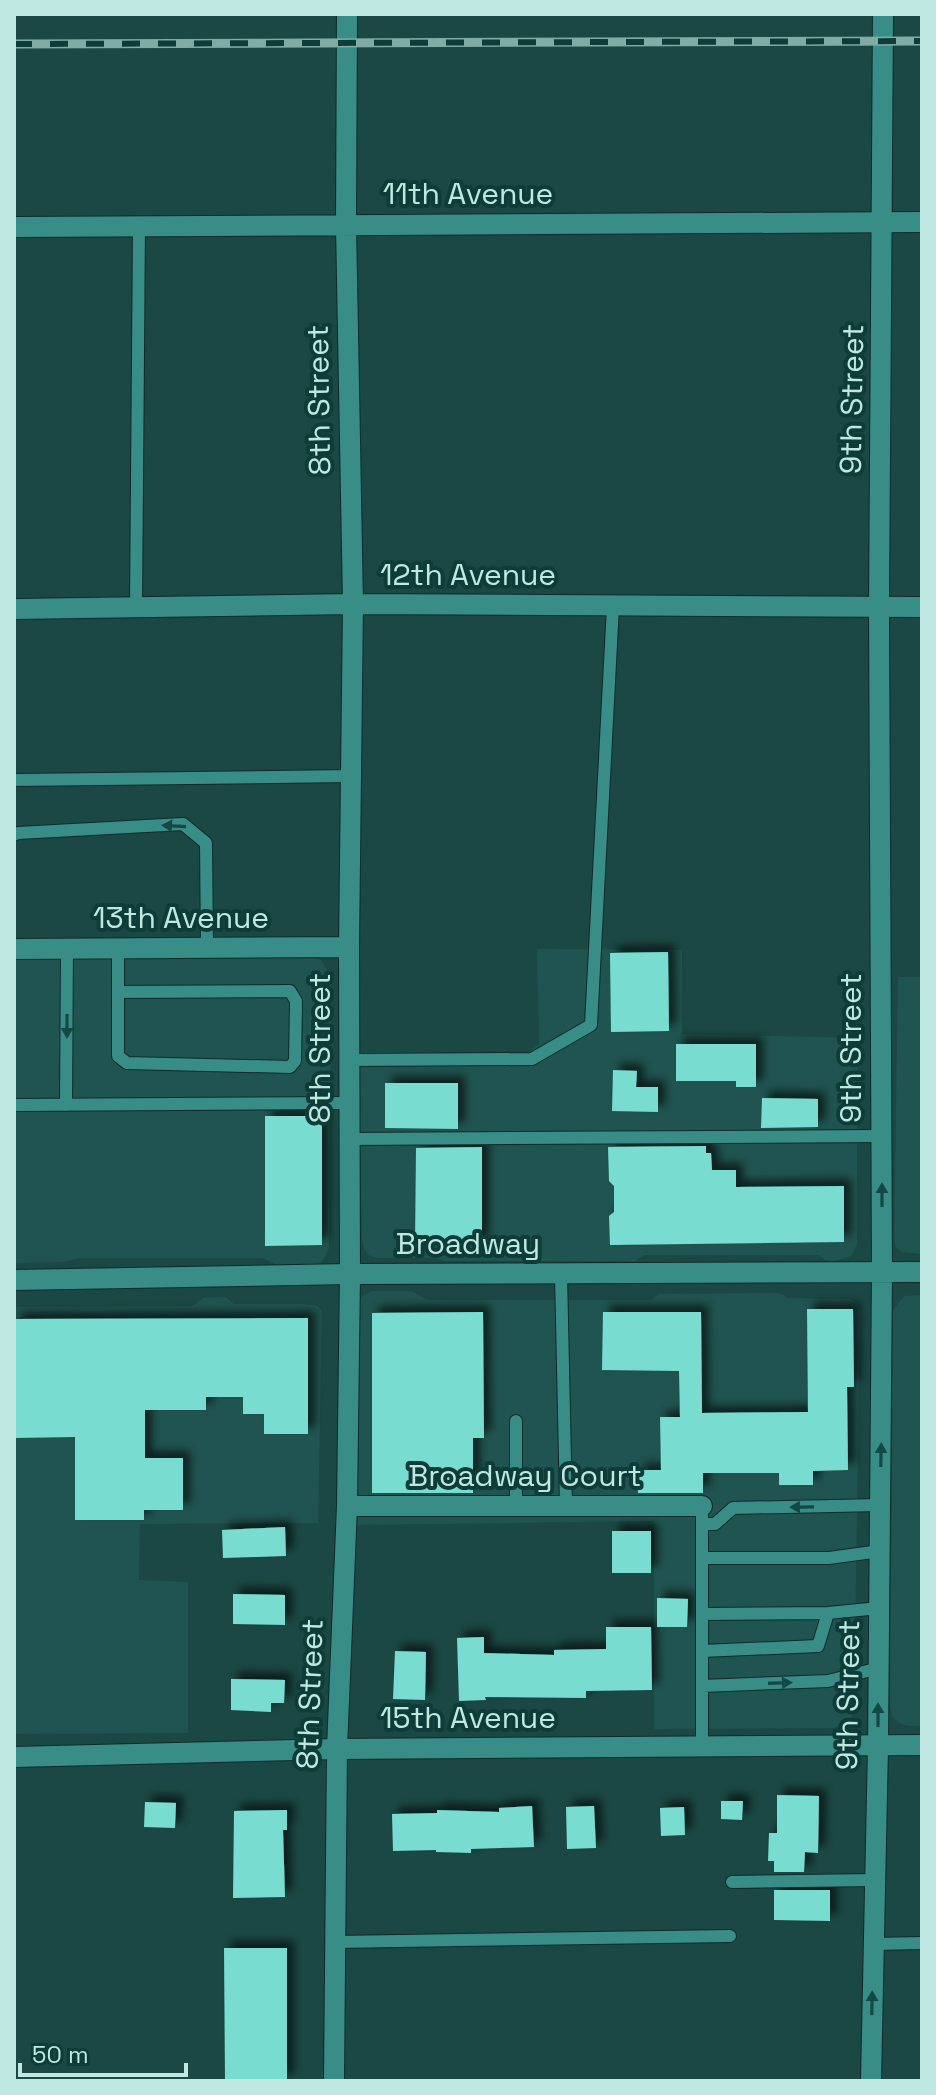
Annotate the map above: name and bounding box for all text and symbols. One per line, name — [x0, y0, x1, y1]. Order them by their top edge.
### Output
street label: 11th Avenue — [383, 174, 553, 213]
street label: 9th Street — [831, 324, 872, 474]
street label: 8th Street — [298, 325, 339, 475]
street label: 12th Avenue — [380, 555, 556, 594]
one-way arrow — [160, 819, 186, 832]
street label: 13th Avenue — [93, 898, 269, 937]
street label: 8th Street — [300, 973, 339, 1123]
street label: 9th Street — [831, 973, 870, 1123]
one-way arrow — [60, 1014, 73, 1039]
one-way arrow — [876, 1182, 888, 1207]
street label: Broadway — [396, 1224, 540, 1263]
one-way arrow — [874, 1442, 887, 1467]
street label: Broadway Court — [408, 1456, 642, 1495]
one-way arrow — [789, 1500, 814, 1513]
street label: 8th Street — [287, 1618, 332, 1770]
street label: 9th Street — [827, 1620, 868, 1770]
one-way arrow — [768, 1677, 793, 1690]
street label: 15th Avenue — [380, 1698, 556, 1737]
one-way arrow — [872, 1702, 884, 1727]
one-way arrow — [866, 1990, 879, 2015]
scale bar — [20, 2027, 186, 2077]
text: 50 m — [32, 2039, 89, 2070]

